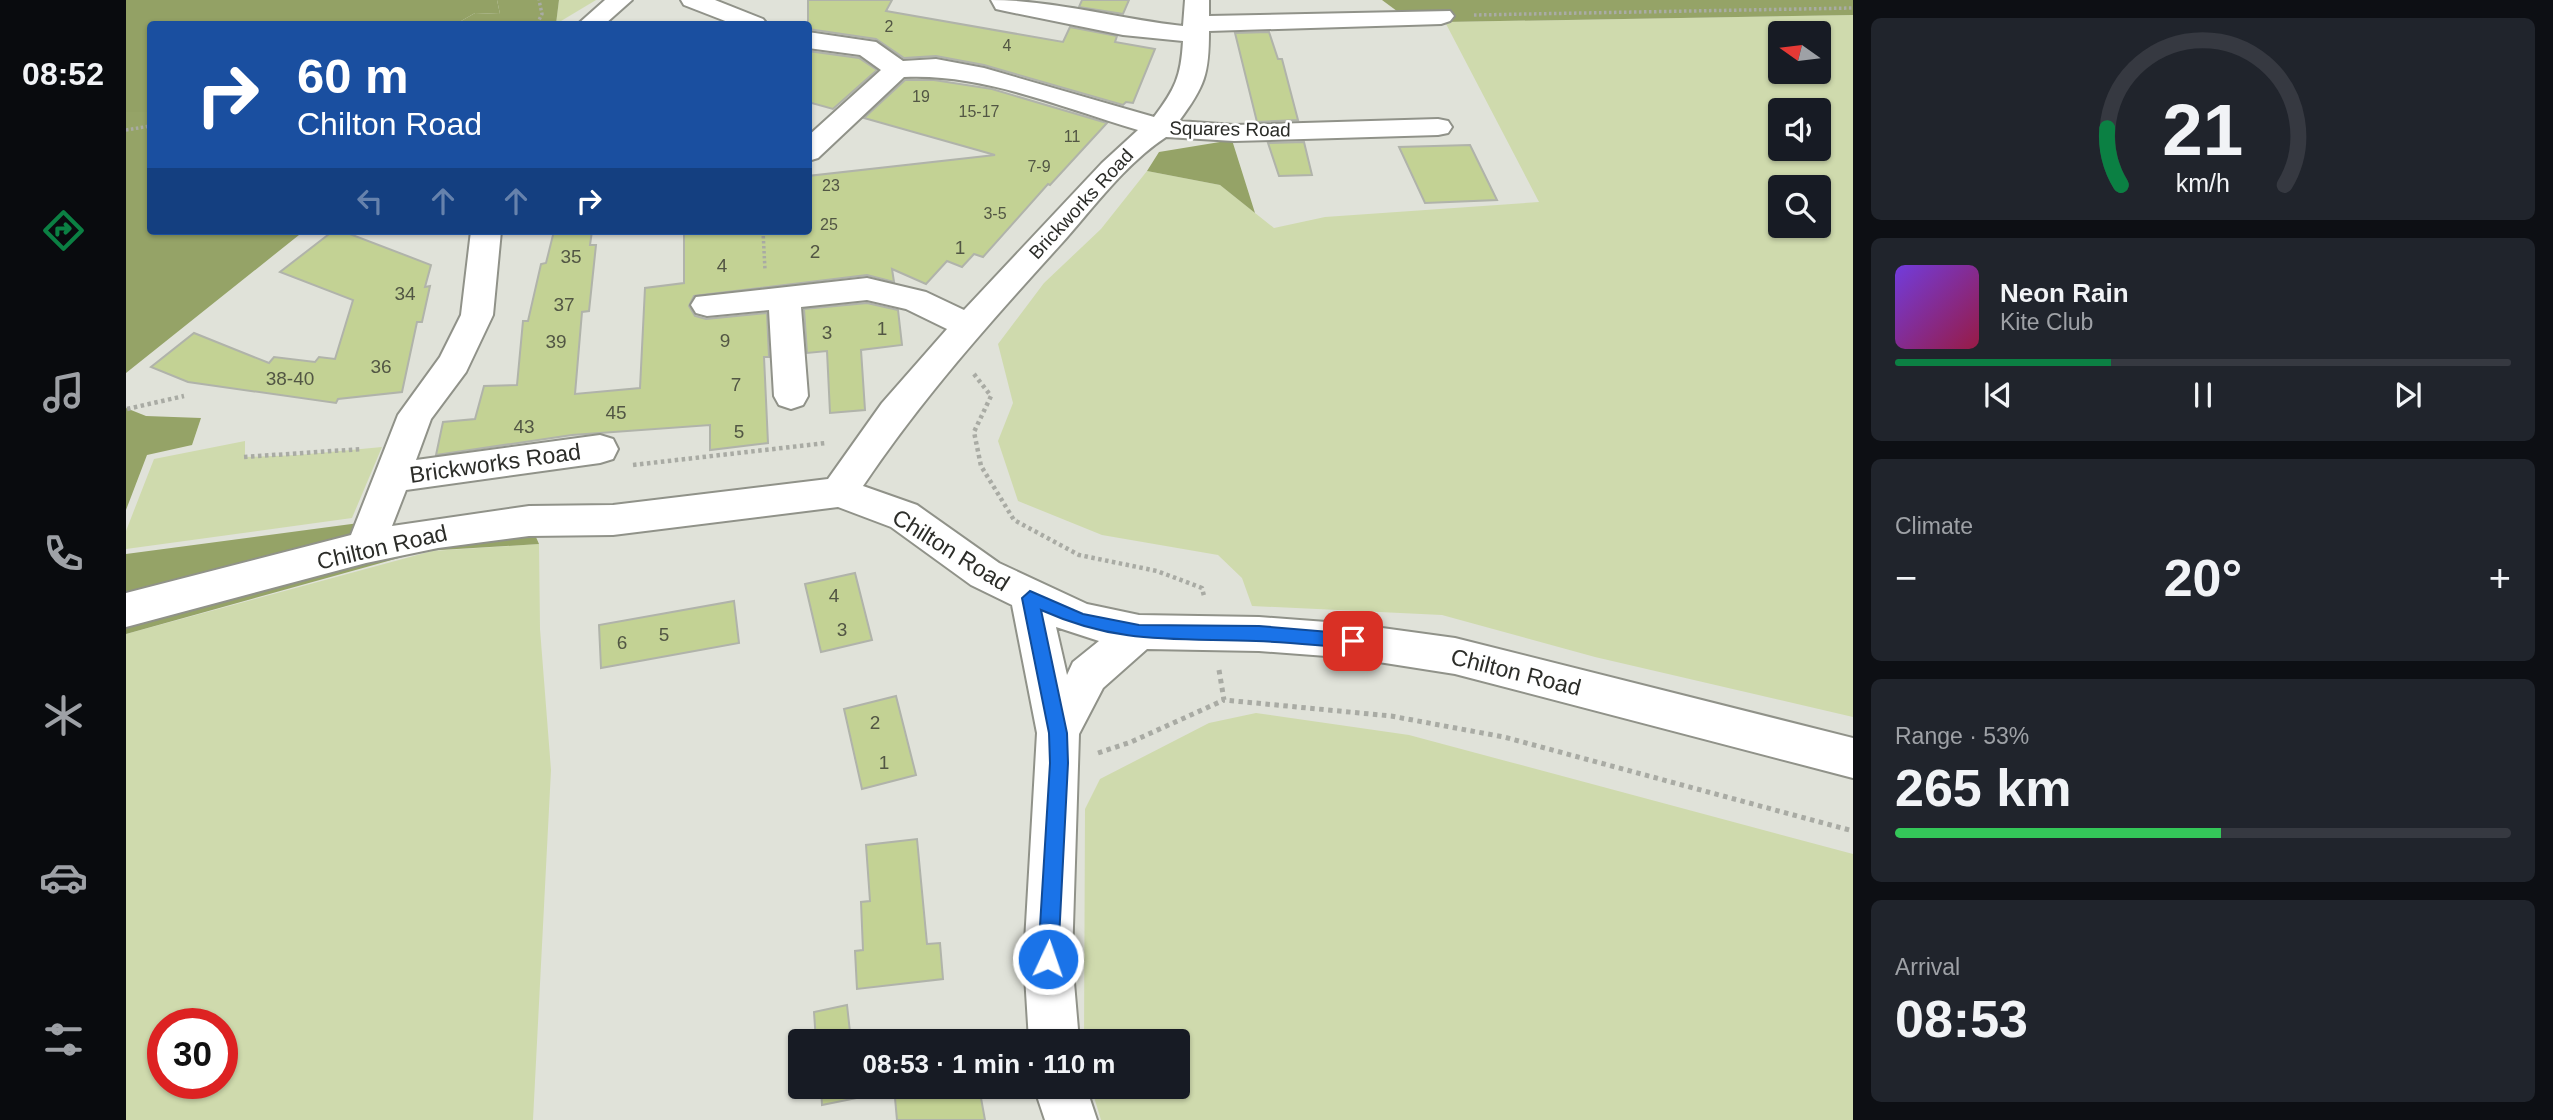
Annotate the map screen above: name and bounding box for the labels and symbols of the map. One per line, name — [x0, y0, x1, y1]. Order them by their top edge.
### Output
house number: 2 — [885, 18, 894, 35]
north arrow — [1768, 21, 1830, 84]
house number: 4 — [1003, 37, 1012, 54]
house number: 19 — [912, 88, 930, 105]
house number: 15-17 — [959, 103, 1000, 120]
street label: Squares Road — [1169, 117, 1291, 141]
house number: 11 — [1064, 128, 1080, 145]
street label: Brickworks Road — [1025, 145, 1137, 263]
house number: 7-9 — [1027, 158, 1051, 175]
house number: 23 — [822, 177, 840, 194]
house number: 3-5 — [983, 205, 1007, 222]
house number: 25 — [820, 216, 838, 233]
house number: 1 — [955, 237, 965, 258]
house number: 2 — [810, 241, 820, 262]
house number: 35 — [560, 246, 582, 267]
house number: 4 — [717, 255, 728, 276]
house number: 34 — [394, 283, 416, 304]
house number: 37 — [553, 294, 575, 315]
house number: 1 — [877, 318, 887, 339]
house number: 3 — [822, 322, 832, 343]
house number: 9 — [720, 330, 730, 351]
house number: 39 — [545, 331, 567, 352]
house number: 36 — [370, 356, 392, 377]
house number: 38-40 — [266, 368, 314, 389]
house number: 7 — [731, 374, 741, 395]
house number: 45 — [605, 402, 627, 423]
house number: 43 — [513, 416, 535, 437]
house number: 5 — [734, 421, 744, 442]
street label: Brickworks Road — [408, 438, 582, 488]
street label: Chilton Road — [888, 504, 1014, 596]
street label: Chilton Road — [314, 519, 450, 575]
house number: 4 — [829, 585, 840, 606]
pin — [1323, 611, 1383, 671]
house number: 3 — [837, 619, 847, 640]
house number: 5 — [659, 624, 669, 645]
house number: 6 — [617, 632, 627, 653]
street label: Chilton Road — [1448, 643, 1584, 701]
house number: 2 — [870, 712, 880, 733]
house number: 1 — [879, 752, 889, 773]
position arrow — [1011, 922, 1085, 996]
speed limit sign: 30 — [147, 1008, 238, 1099]

